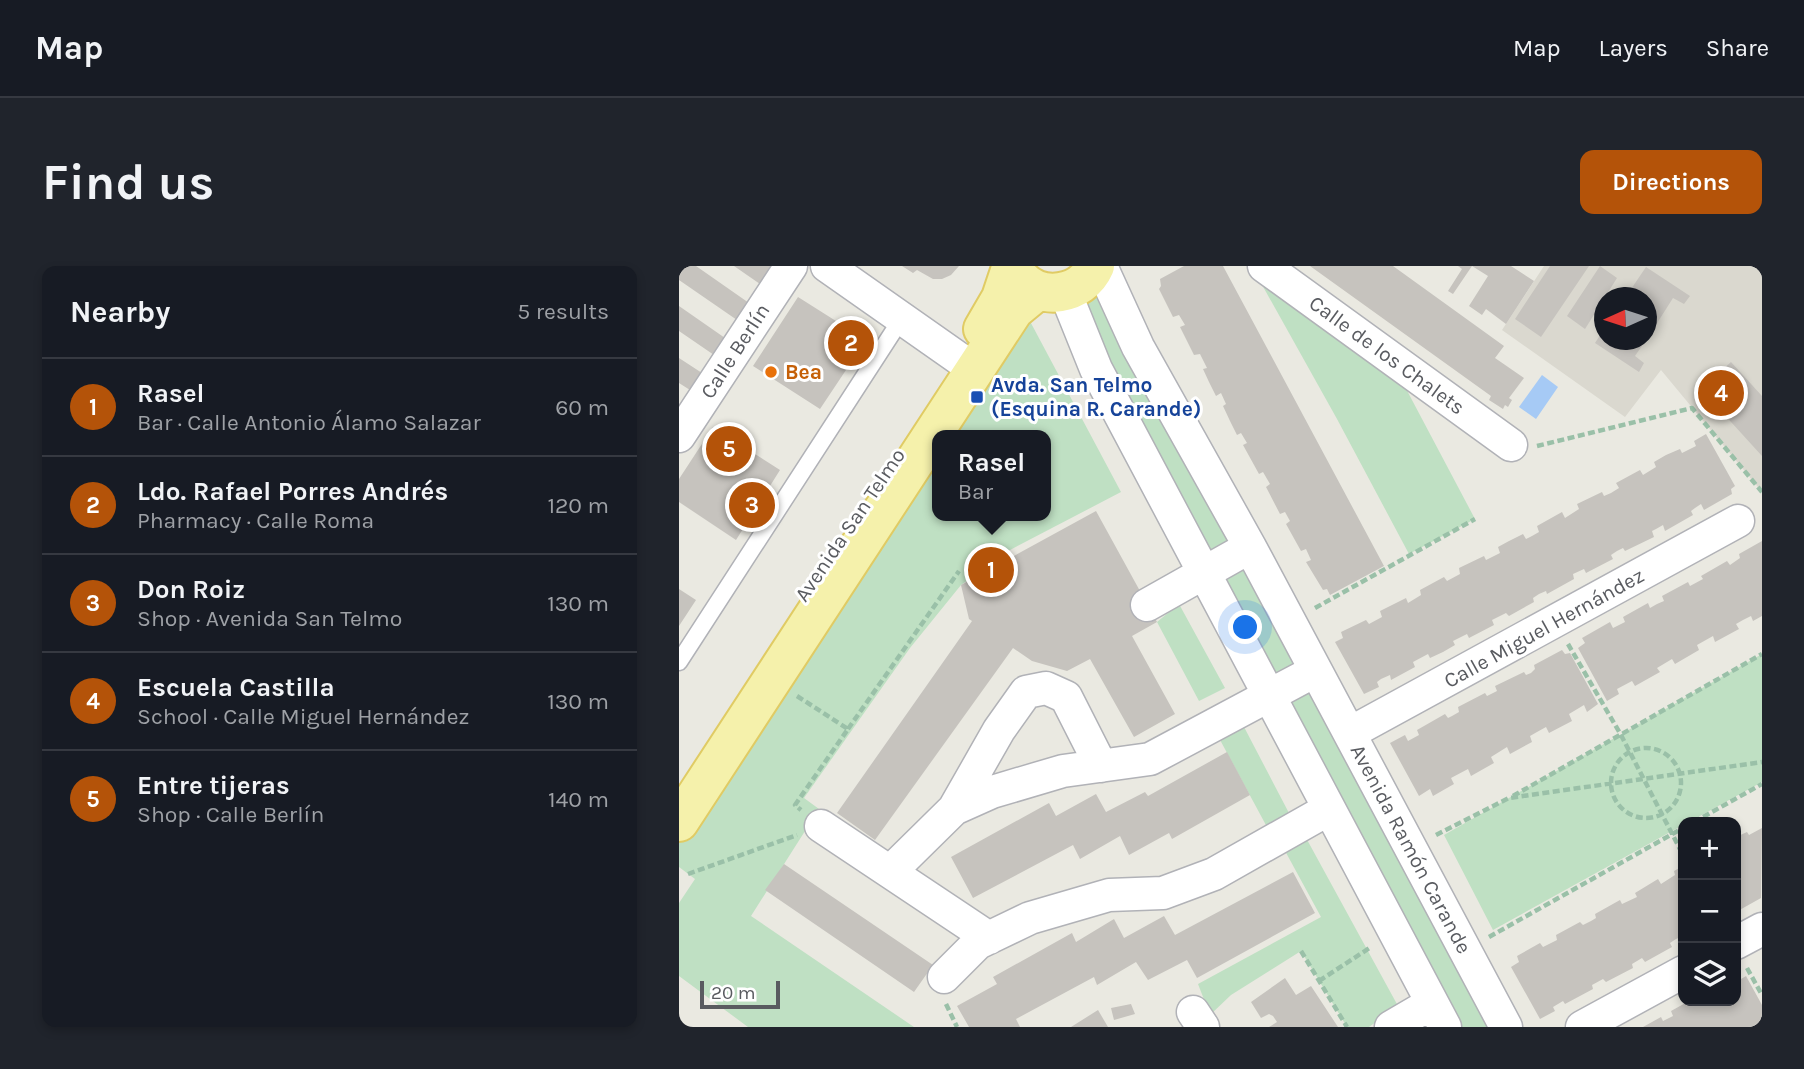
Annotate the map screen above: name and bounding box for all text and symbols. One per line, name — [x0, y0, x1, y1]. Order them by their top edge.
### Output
text: Map — [35, 29, 103, 67]
text: Map — [1513, 34, 1561, 62]
text: Layers — [1599, 34, 1668, 62]
text: Share — [1706, 34, 1769, 62]
button: Directions — [1580, 150, 1762, 214]
text: Find us — [42, 154, 214, 211]
north arrow — [1594, 287, 1657, 350]
street label: Calle de los Chalets — [1305, 291, 1469, 419]
text: Nearby — [70, 294, 170, 330]
text: 5 results — [517, 298, 609, 325]
street label: Calle Berlín — [695, 299, 775, 403]
pin: 2 — [828, 317, 874, 369]
place label: Bea — [785, 360, 822, 384]
marker: Bea — [763, 364, 779, 380]
pin: 4 — [1698, 367, 1744, 419]
place label: Avda. San Telmo (Esquina R. Carande) — [991, 373, 1201, 422]
text: Rasel — [137, 378, 204, 409]
marker: Avda. San Telmo (Esquina R. Carande) — [969, 389, 985, 405]
text: 1 — [89, 394, 97, 421]
text: 60 m — [555, 394, 609, 421]
text: Bar · Calle Antonio Álamo Salazar — [137, 409, 481, 436]
pin: 5 — [706, 423, 752, 475]
popup — [932, 430, 1051, 521]
street label: Avenida San Telmo — [790, 444, 910, 606]
text: Rasel — [958, 447, 1025, 478]
text: Ldo. Rafael Porres Andrés — [137, 476, 448, 507]
text: Bar — [958, 478, 993, 505]
pin: 3 — [729, 479, 775, 531]
text: 2 — [86, 492, 100, 519]
text: 120 m — [547, 492, 609, 519]
text: Pharmacy · Calle Roma — [137, 507, 374, 534]
pin: 1 — [968, 544, 1014, 596]
street label: Calle Miguel Hernández — [1440, 563, 1648, 693]
text: Don Roiz — [137, 574, 245, 605]
text: 3 — [86, 590, 100, 617]
text: 130 m — [547, 590, 609, 617]
text: Shop · Avenida San Telmo — [137, 605, 402, 632]
your location — [1228, 610, 1262, 644]
text: Escuela Castilla — [137, 672, 335, 703]
text: 4 — [86, 688, 100, 715]
text: 130 m — [547, 688, 609, 715]
text: School · Calle Miguel Hernández — [137, 703, 469, 730]
street label: Avenida Ramón Carande — [1346, 740, 1476, 958]
text: Entre tijeras — [137, 770, 290, 801]
text: 5 — [86, 786, 100, 813]
text: 140 m — [548, 786, 609, 813]
text: Shop · Calle Berlín — [137, 801, 324, 828]
map controls — [1678, 817, 1741, 1006]
button: + — [1678, 817, 1741, 880]
button: − — [1678, 880, 1741, 943]
button: layers — [1678, 943, 1741, 1006]
scale bar — [700, 978, 781, 1010]
text: 20 m — [711, 982, 756, 1004]

